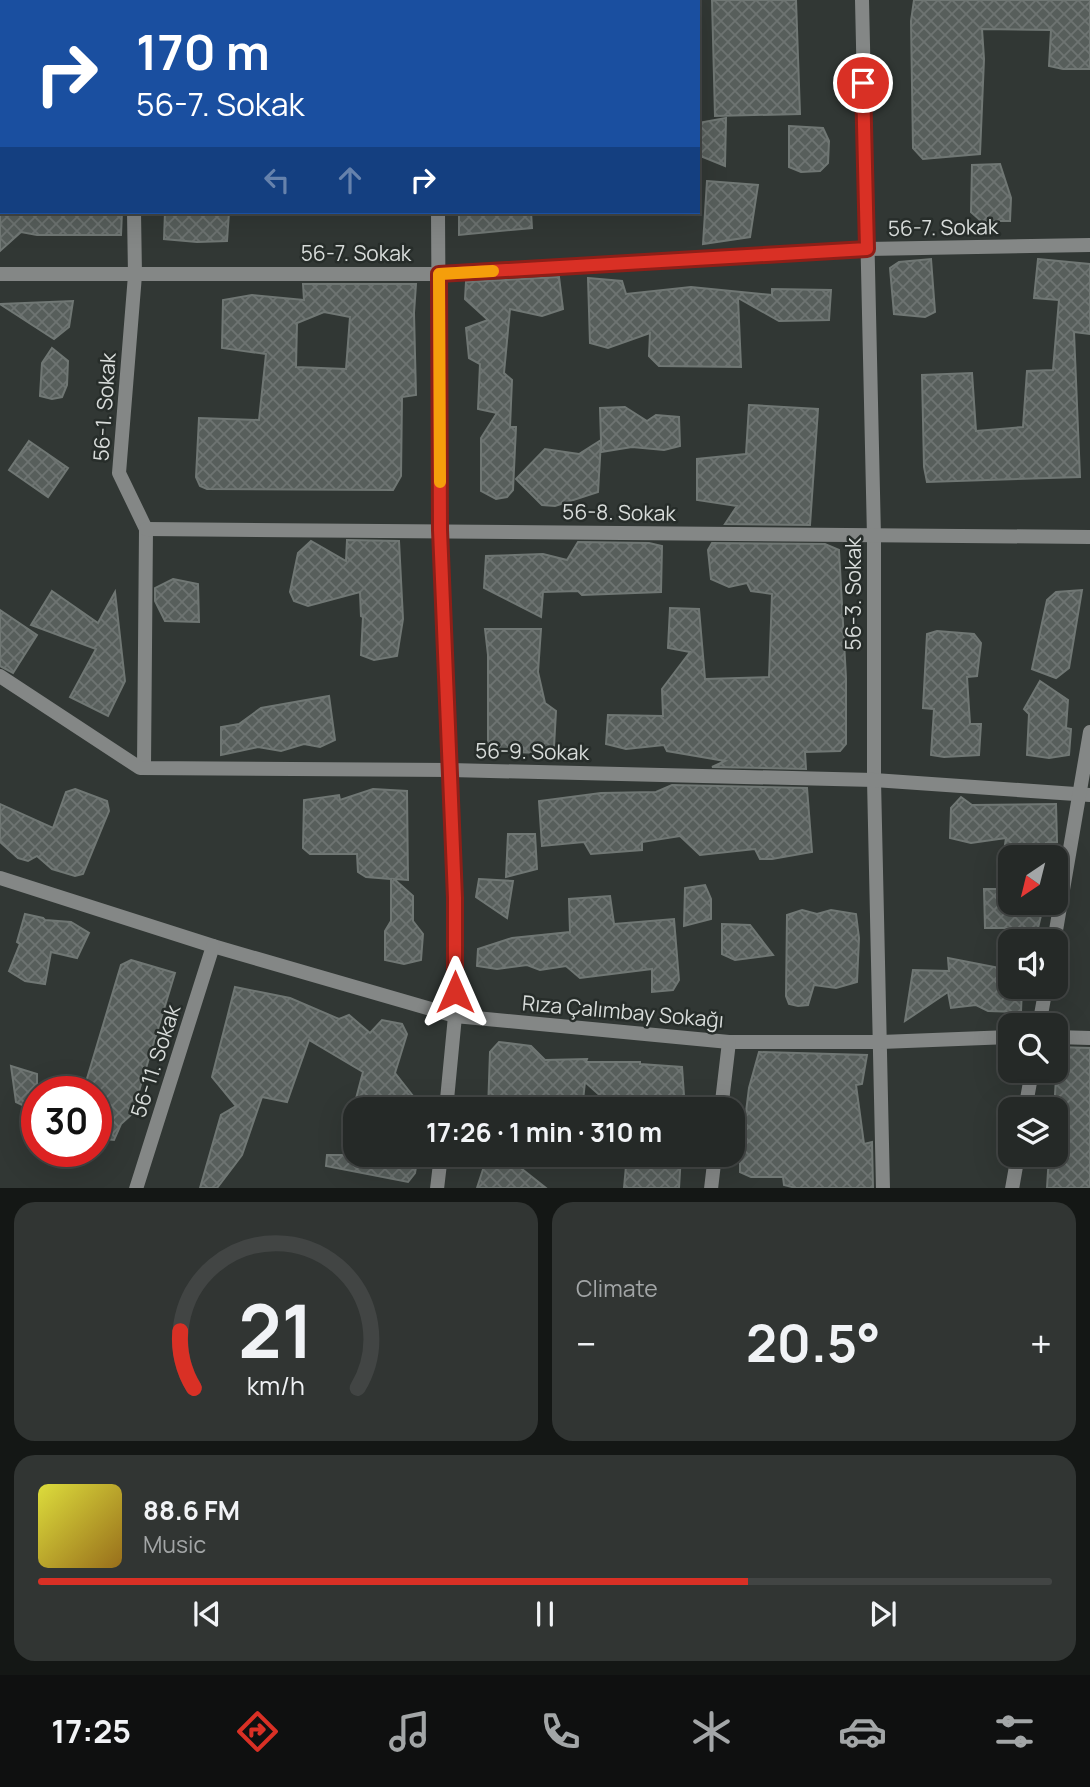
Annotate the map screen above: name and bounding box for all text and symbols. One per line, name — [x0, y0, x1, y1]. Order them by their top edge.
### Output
text: 170 m — [136, 18, 270, 85]
icon: right — [21, 28, 112, 119]
pin — [833, 53, 893, 113]
icon: arrive — [844, 64, 882, 102]
text: 56-7. Sokak — [136, 82, 304, 126]
icon: left — [258, 161, 296, 199]
icon: ahead — [331, 161, 369, 199]
icon: right — [404, 161, 442, 199]
street label: 56-7. Sokak — [888, 212, 999, 242]
street label: 56-7. Sokak — [301, 239, 412, 267]
street label: 56-1. Sokak — [86, 351, 122, 462]
street label: 56-8. Sokak — [562, 497, 677, 527]
street label: 56-3. Sokak — [839, 537, 867, 650]
street label: 56-9. Sokak — [475, 736, 590, 766]
north arrow — [998, 845, 1068, 915]
map controls — [998, 845, 1068, 1167]
button: sound — [998, 929, 1068, 999]
position arrow — [418, 955, 492, 1029]
street label: Rıza Çalımbay Sokağı — [521, 988, 725, 1034]
street label: 56-11. Sokak — [124, 1001, 187, 1121]
button: search — [998, 1013, 1068, 1083]
speed limit sign: 30 — [21, 1076, 112, 1167]
button: layers — [998, 1097, 1068, 1167]
text: 17:26 · 1 min · 310 m — [426, 1114, 662, 1150]
text: Climate — [576, 1272, 658, 1304]
text: 21 — [238, 1280, 314, 1380]
text: 20.5° — [746, 1307, 881, 1378]
text: − — [576, 1317, 597, 1369]
text: + — [1030, 1317, 1052, 1369]
text: km/h — [247, 1367, 305, 1402]
text: 88.6 FM — [143, 1492, 240, 1528]
text: Music — [143, 1528, 206, 1560]
icon: previous — [188, 1595, 226, 1633]
icon: pause — [526, 1595, 564, 1633]
icon: next — [864, 1595, 902, 1633]
icon: directions — [233, 1707, 282, 1756]
icon: music — [385, 1707, 434, 1756]
icon: phone — [536, 1707, 585, 1756]
icon: climate — [687, 1707, 736, 1756]
icon: car — [838, 1707, 887, 1756]
icon: filters — [990, 1707, 1039, 1756]
text: 17:25 — [51, 1709, 131, 1753]

